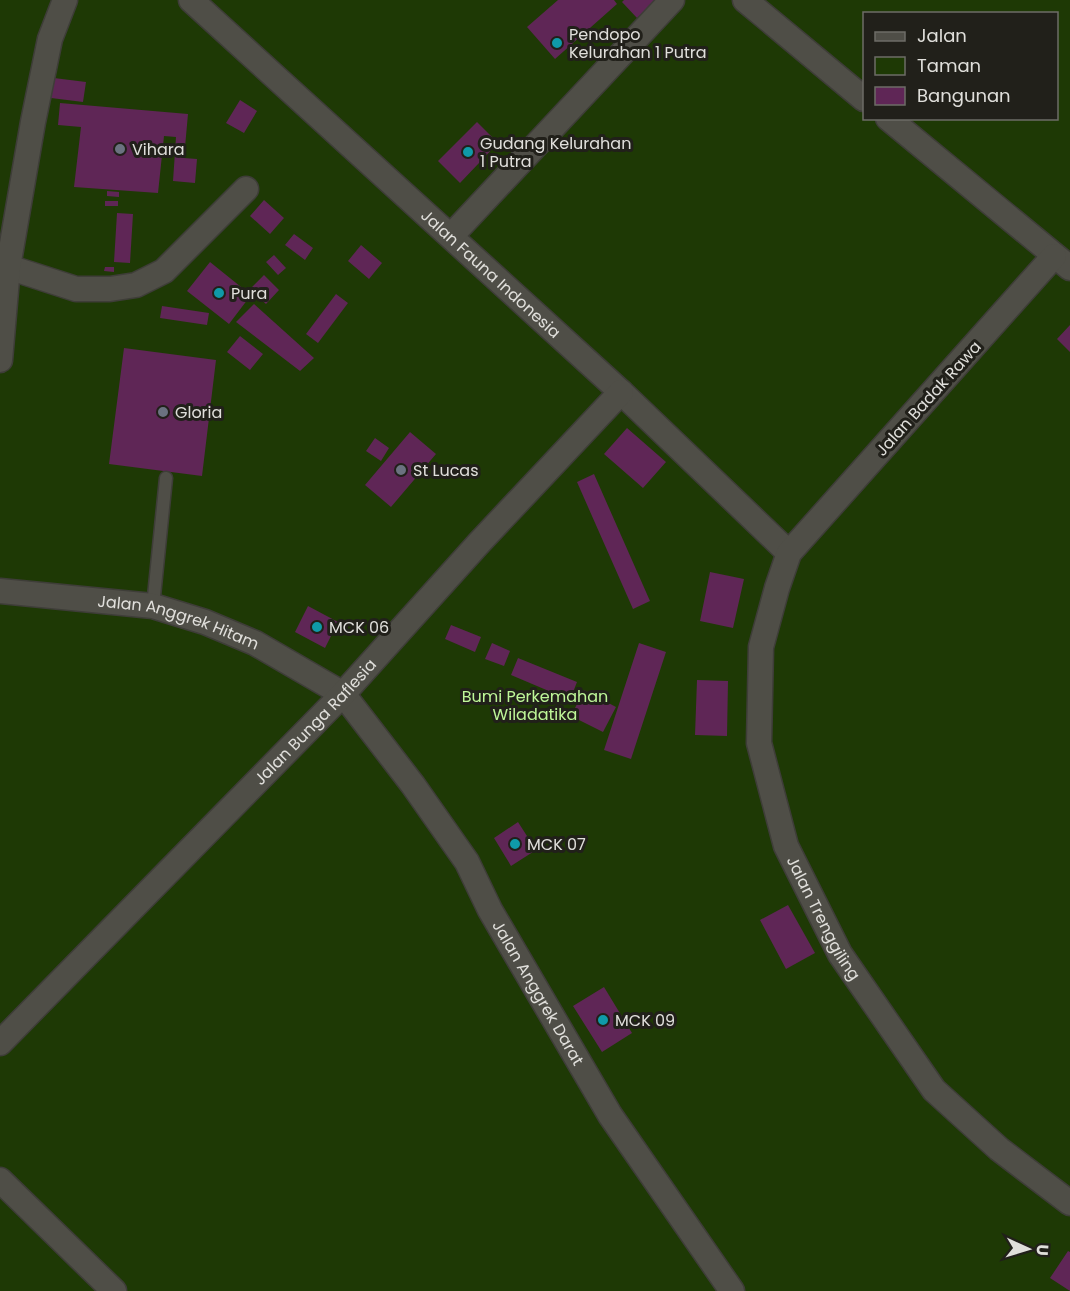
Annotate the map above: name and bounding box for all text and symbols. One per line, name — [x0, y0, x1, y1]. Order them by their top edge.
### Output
legend — [863, 12, 1058, 120]
place label: Pendopo Kelurahan 1 Putra — [569, 23, 707, 64]
text: Jalan — [917, 23, 967, 48]
marker: Pendopo Kelurahan 1 Putra — [550, 36, 564, 50]
text: Taman — [917, 53, 981, 78]
text: Bangunan — [917, 83, 1011, 108]
place label: Gudang Kelurahan 1 Putra — [480, 132, 631, 173]
place label: Vihara — [132, 138, 185, 161]
marker: Vihara — [113, 142, 127, 156]
marker: Gudang Kelurahan 1 Putra — [461, 145, 475, 159]
street label: Jalan Fauna Indonesia — [416, 204, 566, 344]
place label: Pura — [231, 282, 267, 305]
marker: Pura — [212, 286, 226, 300]
street label: Jalan Badak Rawa — [870, 336, 986, 461]
place label: Gloria — [175, 401, 222, 424]
marker: Gloria — [156, 405, 170, 419]
place label: St Lucas — [413, 459, 479, 482]
marker: St Lucas — [394, 463, 408, 477]
street label: Jalan Anggrek Hitam — [96, 590, 263, 655]
place label: MCK 06 — [329, 616, 389, 639]
marker: MCK 06 — [310, 620, 324, 634]
street label: Jalan Bunga Raflesia — [249, 654, 382, 790]
park label: Bumi Perkemahan Wiladatika — [462, 685, 608, 726]
place label: MCK 07 — [527, 833, 586, 856]
marker: MCK 07 — [508, 837, 522, 851]
street label: Jalan Trenggiling — [781, 852, 866, 985]
street label: Jalan Anggrek Darat — [487, 916, 590, 1070]
place label: MCK 09 — [615, 1009, 675, 1032]
marker: MCK 09 — [596, 1013, 610, 1027]
north arrow — [998, 1219, 1058, 1279]
text: U — [1031, 1244, 1054, 1256]

